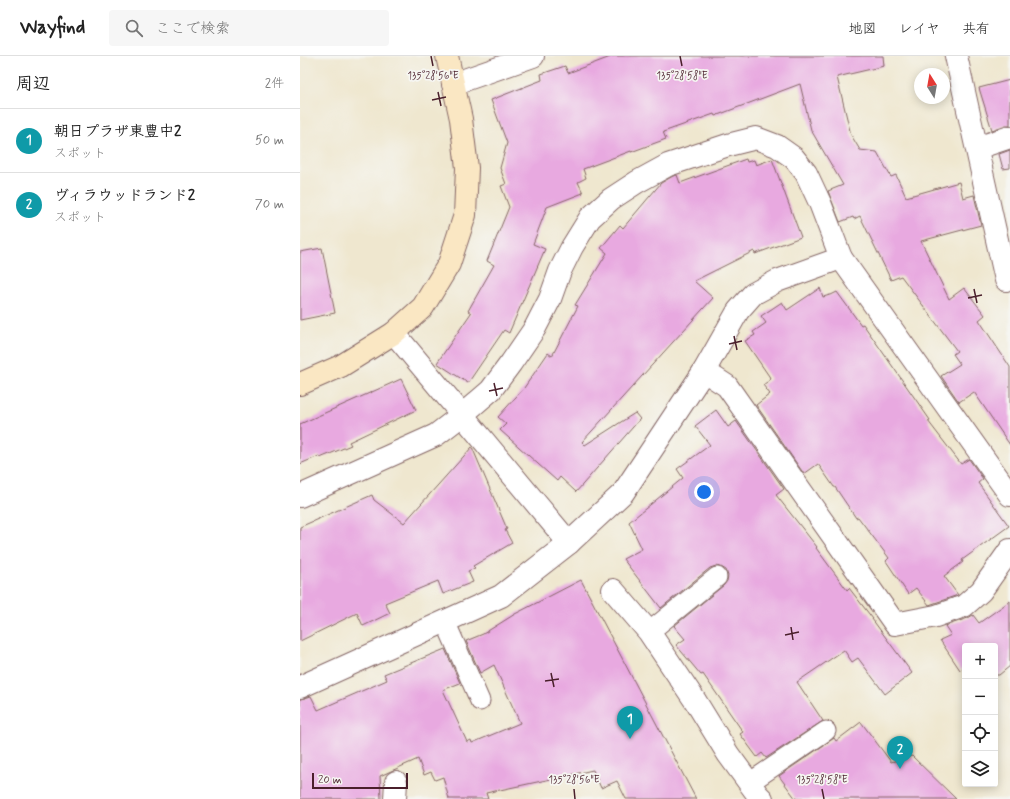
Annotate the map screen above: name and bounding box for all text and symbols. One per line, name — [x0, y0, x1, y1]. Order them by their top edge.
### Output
search box — [109, 10, 389, 46]
text: Wayfind — [20, 15, 85, 40]
icon: search — [123, 17, 145, 39]
text: ここで検索 — [155, 19, 230, 39]
text: 地図 — [849, 20, 877, 38]
text: レイヤ — [899, 20, 940, 38]
text: 共有 — [962, 20, 990, 38]
north arrow — [914, 68, 950, 104]
text: 135°28'56"E — [407, 69, 459, 83]
text: 135°28'58"E — [656, 69, 708, 83]
text: 周辺 — [16, 73, 50, 95]
text: 2件 — [265, 75, 284, 92]
text: 朝日プラザ東豊中2 — [54, 122, 181, 142]
text: 1 — [26, 132, 32, 149]
text: 50 m — [255, 132, 284, 149]
text: スポット — [54, 145, 106, 162]
text: ヴィラウッドランド2 — [54, 186, 195, 206]
text: 2 — [26, 196, 32, 213]
text: 70 m — [255, 196, 284, 213]
text: スポット — [54, 209, 106, 226]
your location — [694, 482, 714, 502]
map controls — [962, 643, 998, 787]
button: + — [962, 643, 998, 679]
button: − — [962, 679, 998, 715]
pin: 1 — [617, 706, 643, 739]
button: locate — [962, 715, 998, 751]
pin: 2 — [887, 736, 913, 769]
button: layers — [962, 751, 998, 787]
scale bar — [312, 771, 408, 790]
text: 20 m — [318, 773, 341, 787]
text: 135°28'56"E — [548, 773, 600, 787]
text: 135°28'58"E — [796, 773, 848, 787]

